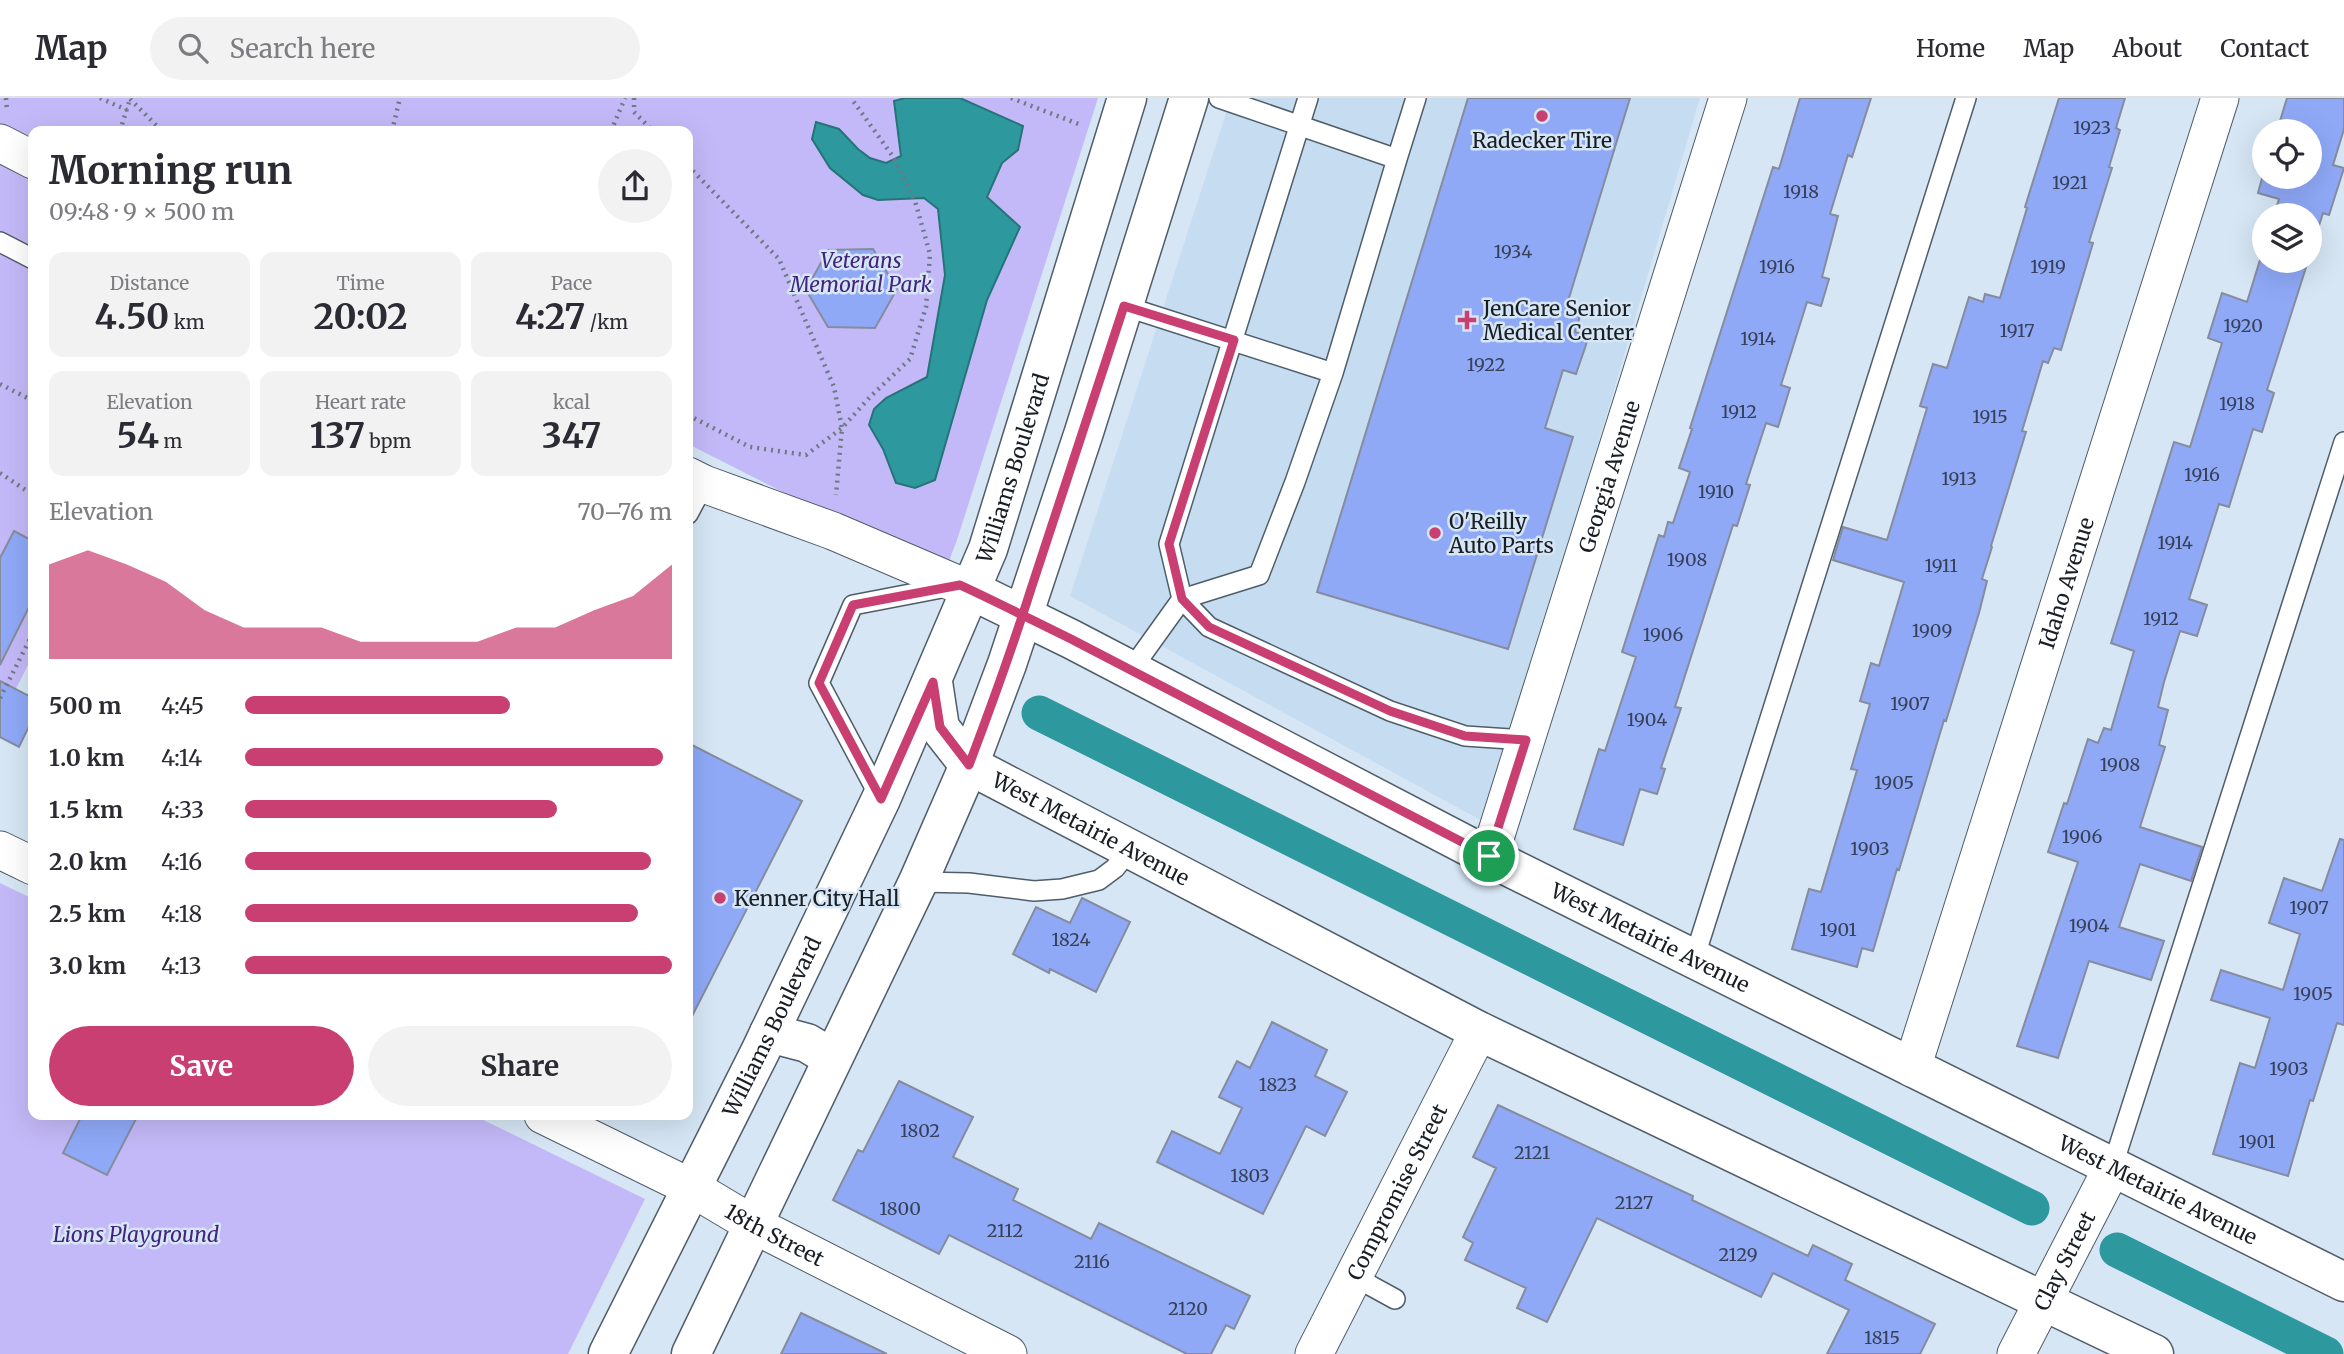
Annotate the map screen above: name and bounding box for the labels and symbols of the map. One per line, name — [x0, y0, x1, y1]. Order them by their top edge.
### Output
marker: Radecker Tire — [1534, 108, 1550, 124]
house number: 1923 — [2073, 116, 2111, 139]
place label: Radecker Tire — [1472, 127, 1612, 154]
house number: 1921 — [2052, 171, 2088, 194]
house number: 1918 — [1783, 180, 1819, 203]
house number: 1934 — [1494, 240, 1532, 263]
park label: Veterans Memorial Park — [789, 247, 933, 298]
house number: 1916 — [1759, 255, 1795, 278]
house number: 1919 — [2030, 255, 2066, 278]
place label: JenCare Senior Medical Center — [1482, 295, 1634, 346]
marker: JenCare Senior Medical Center — [1457, 310, 1477, 330]
house number: 1920 — [2223, 314, 2263, 337]
house number: 1917 — [2000, 319, 2034, 342]
house number: 1914 — [1740, 327, 1776, 350]
house number: 1922 — [1467, 353, 1505, 376]
street label: Williams Boulevard — [970, 370, 1055, 568]
house number: 1918 — [2219, 392, 2255, 415]
street label: Georgia Avenue — [1572, 397, 1645, 556]
house number: 1912 — [1721, 400, 1757, 423]
house number: 1915 — [1972, 405, 2008, 428]
house number: 1916 — [2184, 463, 2220, 486]
house number: 1913 — [1941, 467, 1977, 490]
house number: 1910 — [1698, 480, 1734, 503]
place label: O'Reilly Auto Parts — [1448, 508, 1554, 559]
street label: Idaho Avenue — [2033, 514, 2100, 652]
marker: O'Reilly Auto Parts — [1427, 525, 1443, 541]
house number: 1914 — [2157, 531, 2193, 554]
house number: 1908 — [1667, 548, 1707, 571]
house number: 1911 — [1924, 554, 1958, 577]
house number: 1912 — [2143, 607, 2179, 630]
house number: 1909 — [1912, 619, 1952, 642]
house number: 1906 — [1643, 623, 1683, 646]
house number: 1907 — [1890, 692, 1930, 715]
house number: 1904 — [1627, 708, 1667, 731]
house number: 1908 — [2100, 753, 2140, 776]
street label: West Metairie Avenue — [987, 766, 1194, 891]
house number: 1905 — [1874, 771, 1914, 794]
house number: 1906 — [2062, 825, 2102, 848]
pin — [1459, 826, 1519, 886]
house number: 1903 — [1850, 837, 1890, 860]
street label: West Metairie Avenue — [1546, 876, 1754, 998]
place label: Kenner City Hall — [734, 885, 900, 912]
marker: Kenner City Hall — [712, 890, 728, 906]
house number: 1907 — [2289, 896, 2329, 919]
house number: 1904 — [2069, 914, 2109, 937]
house number: 1901 — [1819, 918, 1857, 941]
house number: 1824 — [1051, 928, 1091, 951]
street label: Williams Boulevard — [716, 932, 827, 1122]
house number: 1905 — [2293, 982, 2333, 1005]
house number: 1903 — [2269, 1057, 2309, 1080]
house number: 1823 — [1259, 1073, 1297, 1096]
street label: Compromise Street — [1341, 1099, 1453, 1285]
house number: 1802 — [900, 1119, 940, 1142]
street label: West Metairie Avenue — [2053, 1128, 2262, 1250]
house number: 1901 — [2238, 1130, 2276, 1153]
house number: 2121 — [1514, 1141, 1550, 1164]
house number: 1803 — [1230, 1164, 1270, 1187]
house number: 2127 — [1615, 1191, 1653, 1214]
street label: 18th Street — [720, 1197, 829, 1272]
house number: 1800 — [879, 1197, 921, 1220]
street label: Clay Street — [2027, 1206, 2101, 1315]
house number: 2112 — [987, 1219, 1023, 1242]
park label: Lions Playground — [53, 1221, 219, 1248]
house number: 2129 — [1718, 1243, 1758, 1266]
house number: 2116 — [1074, 1250, 1110, 1273]
house number: 2120 — [1168, 1297, 1208, 1320]
house number: 1815 — [1864, 1326, 1900, 1349]

